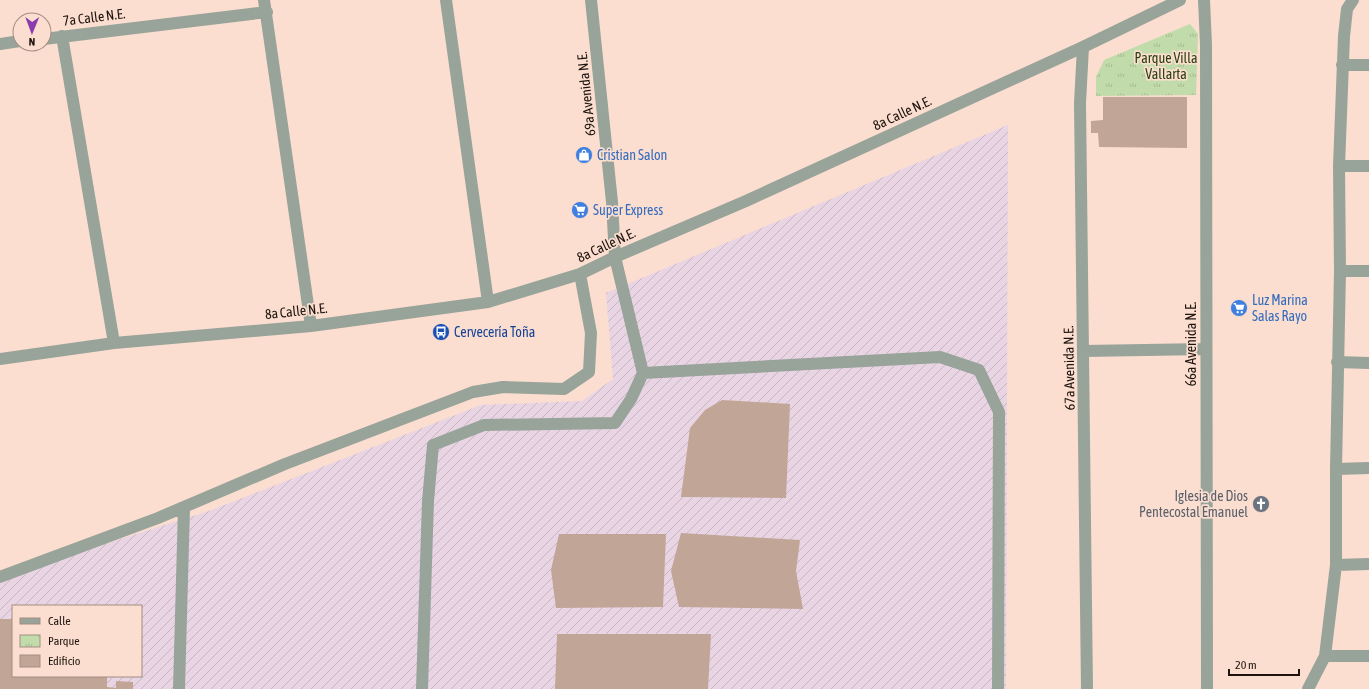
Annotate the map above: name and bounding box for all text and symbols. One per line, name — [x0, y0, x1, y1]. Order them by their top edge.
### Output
street label: 7a Calle N.E. — [62, 5, 126, 29]
north arrow — [12, 12, 52, 52]
text: N — [28, 36, 35, 48]
park label: Parque Villa Vallarta — [1135, 50, 1197, 82]
street label: 69a Avenida N.E. — [574, 51, 598, 137]
street label: 8a Calle N.E. — [870, 93, 934, 133]
shop icon: Cristian Salon — [574, 145, 594, 165]
place label: Cristian Salon — [597, 147, 667, 163]
supermarket icon: Super Express — [570, 200, 590, 220]
place label: Super Express — [593, 202, 663, 218]
street label: 8a Calle N.E. — [574, 225, 638, 265]
place label: Luz Marina Salas Rayo — [1252, 292, 1308, 324]
supermarket icon: Luz Marina Salas Rayo — [1229, 298, 1249, 318]
street label: 8a Calle N.E. — [264, 300, 328, 322]
street label: 66a Avenida N.E. — [1183, 302, 1199, 386]
bus stop icon: Cervecería Toña — [431, 322, 451, 342]
place label: Cervecería Toña — [454, 324, 535, 340]
street label: 67a Avenida N.E. — [1060, 326, 1078, 410]
place label: Iglesia de Dios Pentecostal Emanuel — [1139, 488, 1248, 520]
church icon: Iglesia de Dios Pentecostal Emanuel — [1251, 494, 1271, 514]
legend — [12, 605, 142, 677]
text: Calle — [48, 614, 71, 628]
text: Parque — [48, 634, 80, 648]
scale bar — [1229, 651, 1299, 677]
text: Edificio — [48, 654, 81, 668]
text: 20 m — [1235, 658, 1257, 672]

